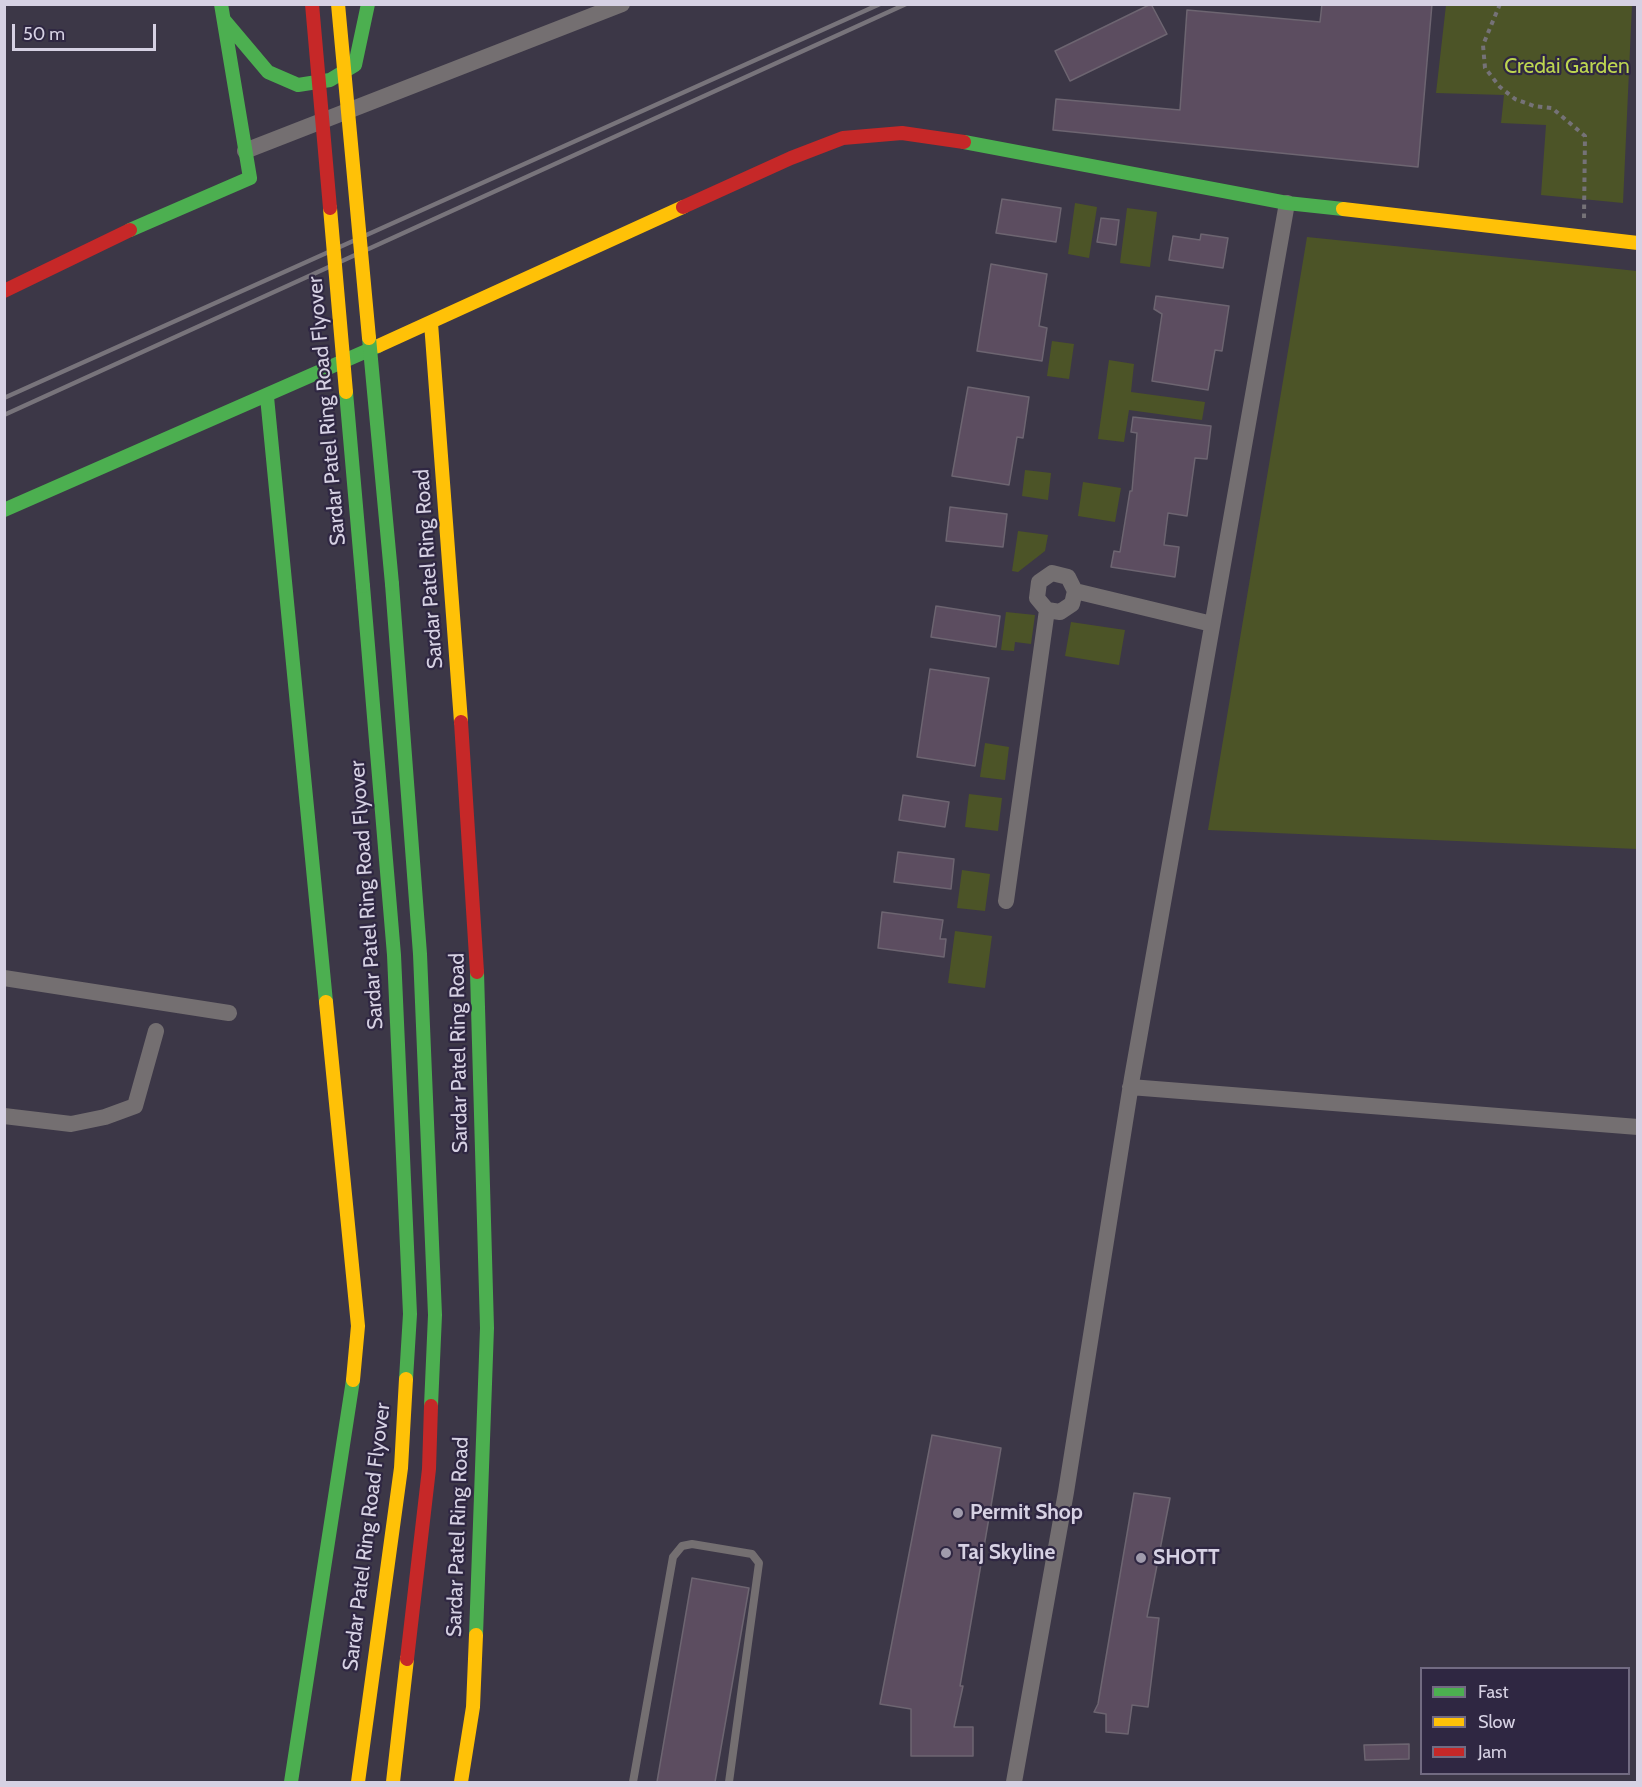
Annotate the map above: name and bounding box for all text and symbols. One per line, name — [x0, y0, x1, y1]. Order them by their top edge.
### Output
scale bar — [15, 12, 159, 50]
text: 50 m — [23, 23, 65, 45]
park label: Credai Garden — [1504, 54, 1630, 80]
street label: Sardar Patel Ring Road Flyover — [303, 275, 351, 547]
street label: Sardar Patel Ring Road — [409, 468, 449, 670]
street label: Sardar Patel Ring Road Flyover — [345, 759, 389, 1031]
street label: Sardar Patel Ring Road — [445, 953, 473, 1153]
street label: Sardar Patel Ring Road Flyover — [338, 1401, 396, 1673]
street label: Sardar Patel Ring Road — [442, 1436, 474, 1638]
place label: Permit Shop — [970, 1500, 1083, 1526]
marker: Permit Shop — [951, 1506, 965, 1520]
place label: Taj Skyline — [958, 1540, 1055, 1566]
place label: SHOTT — [1153, 1545, 1220, 1571]
marker: Taj Skyline — [939, 1546, 953, 1560]
marker: SHOTT — [1134, 1551, 1148, 1565]
legend — [1420, 1667, 1630, 1775]
text: Fast — [1478, 1681, 1509, 1703]
text: Slow — [1478, 1711, 1515, 1733]
text: Jam — [1478, 1741, 1507, 1763]

